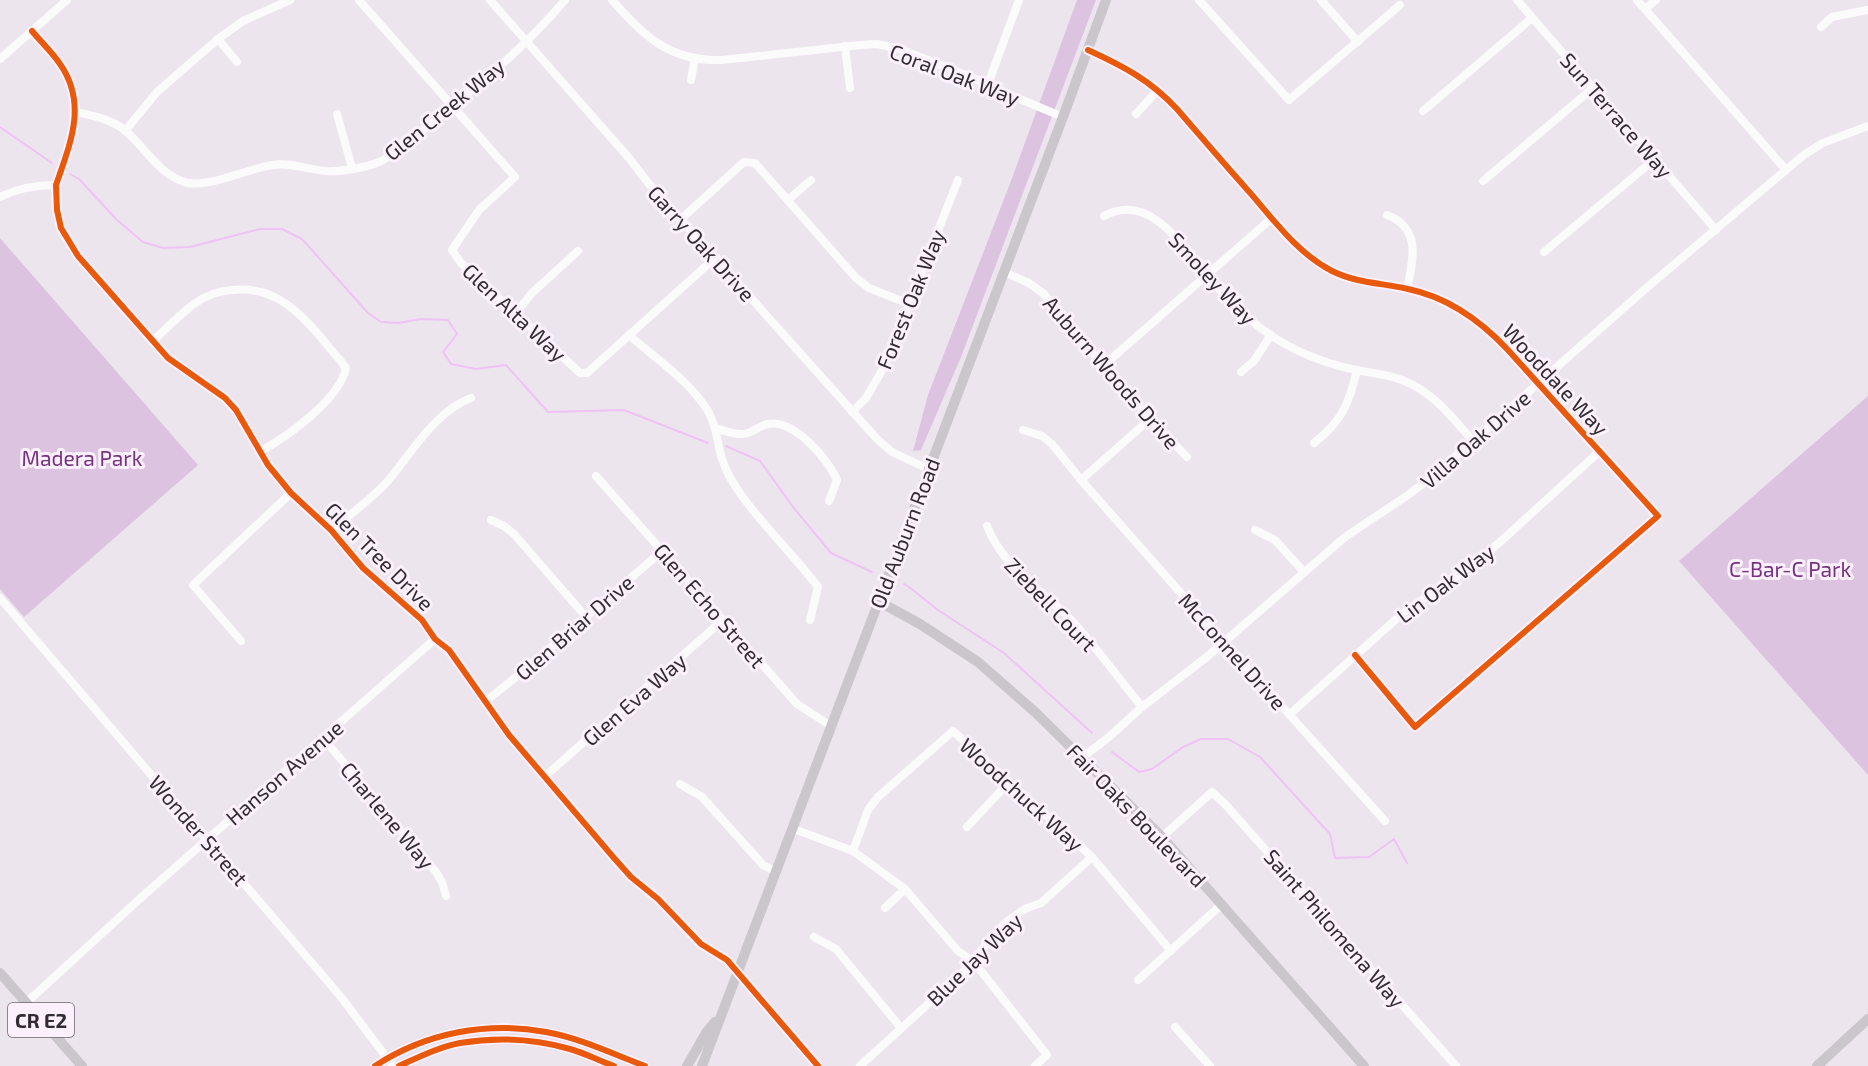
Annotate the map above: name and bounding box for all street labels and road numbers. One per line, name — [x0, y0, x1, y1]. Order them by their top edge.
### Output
street label: Coral Oak Way — [887, 38, 1023, 110]
street label: Sun Terrace Way — [1556, 47, 1678, 183]
street label: Glen Creek Way — [379, 53, 509, 165]
street label: Garry Oak Drive — [643, 180, 761, 306]
street label: Forest Oak Way — [871, 226, 949, 372]
street label: Smoley Way — [1164, 227, 1262, 329]
street label: Glen Alta Way — [458, 258, 572, 366]
street label: Auburn Woods Drive — [1039, 290, 1185, 454]
street label: Wooddale Way — [1498, 318, 1614, 440]
street label: Villa Oak Drive — [1415, 385, 1535, 493]
street label: Old Auburn Road — [864, 454, 944, 612]
street label: Glen Tree Drive — [321, 497, 439, 615]
street label: Glen Echo Street — [649, 538, 771, 672]
street label: Lin Oak Way — [1391, 538, 1499, 628]
street label: Ziebell Court — [1000, 552, 1102, 656]
street label: Glen Briar Drive — [510, 569, 638, 685]
street label: McConnel Drive — [1174, 587, 1292, 715]
street label: Glen Eva Way — [577, 647, 691, 751]
street label: Hanson Avenue — [220, 714, 348, 830]
street label: Woodchuck Way — [955, 732, 1089, 856]
street label: Fair Oaks Boulevard — [1062, 738, 1212, 892]
street label: Charlene Way — [336, 756, 440, 874]
street label: Wonder Street — [144, 770, 254, 890]
street label: Saint Philomena Way — [1259, 844, 1411, 1012]
street label: Blue Jay Way — [921, 907, 1027, 1011]
road number: CR E2 — [8, 1003, 74, 1037]

